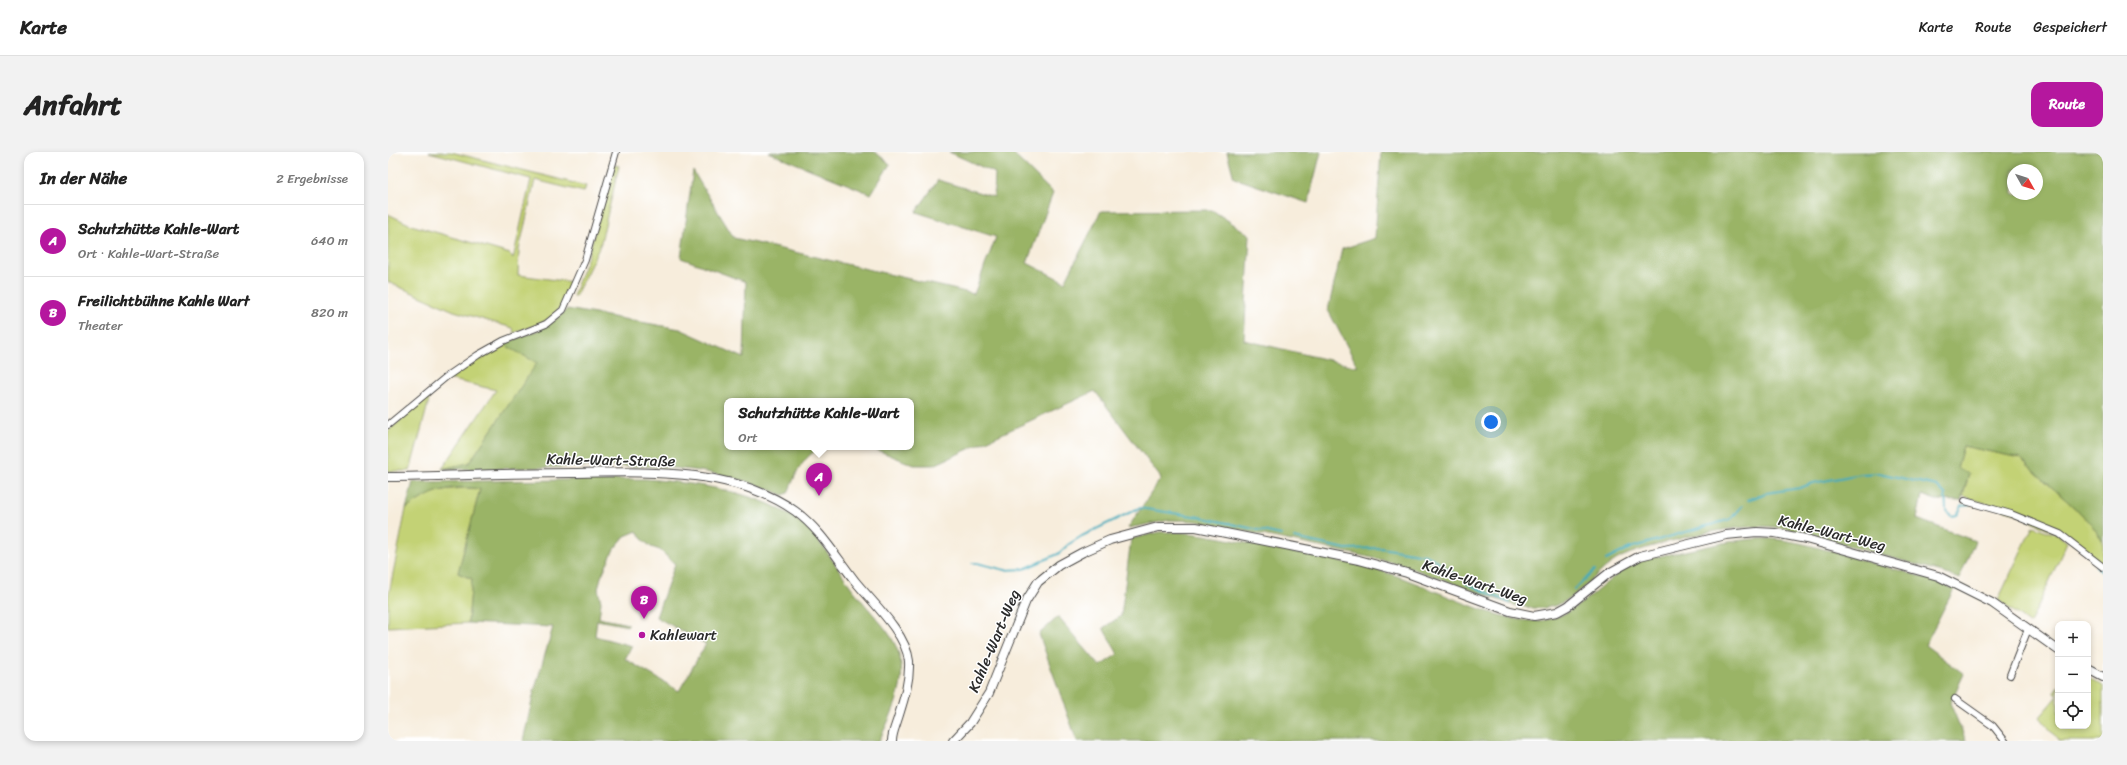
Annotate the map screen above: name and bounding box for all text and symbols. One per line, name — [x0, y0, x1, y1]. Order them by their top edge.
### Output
text: Karte — [20, 11, 67, 44]
text: Karte — [1919, 15, 1953, 40]
text: Route — [1975, 15, 2011, 40]
text: Gespeichert — [2033, 15, 2107, 40]
text: Anfahrt — [24, 80, 122, 129]
button: Route — [2031, 82, 2103, 127]
text: In der Nähe — [40, 163, 127, 193]
north arrow — [2007, 164, 2043, 200]
text: 2 Ergebnisse — [276, 167, 348, 190]
text: Schutzhütte Kahle-Wart — [78, 216, 239, 242]
text: A — [49, 229, 57, 252]
text: 640 m — [311, 229, 348, 252]
text: Ort · Kahle-Wart-Straße — [78, 242, 219, 265]
text: Freilichtbühne Kahle Wart — [78, 288, 250, 314]
text: B — [49, 301, 57, 324]
text: 820 m — [311, 301, 348, 324]
text: Theater — [78, 314, 123, 337]
popup — [724, 398, 914, 450]
text: Schutzhütte Kahle-Wart — [738, 400, 900, 426]
your location — [1481, 412, 1501, 432]
text: Ort — [738, 426, 758, 449]
street label: Kahle-Wart-Straße — [546, 446, 676, 474]
pin: A — [806, 463, 832, 496]
street label: Kahle-Wart-Weg — [1776, 507, 1889, 559]
street label: Kahle-Wart-Weg — [1419, 552, 1531, 612]
street label: Kahle-Wart-Weg — [961, 585, 1028, 697]
pin: B — [631, 586, 657, 619]
map controls — [2055, 621, 2091, 729]
button: + — [2055, 621, 2091, 657]
place label: Kahlewart — [650, 622, 718, 648]
marker: Kahlewart — [637, 630, 647, 640]
button: − — [2055, 657, 2091, 693]
button: locate — [2055, 693, 2091, 729]

